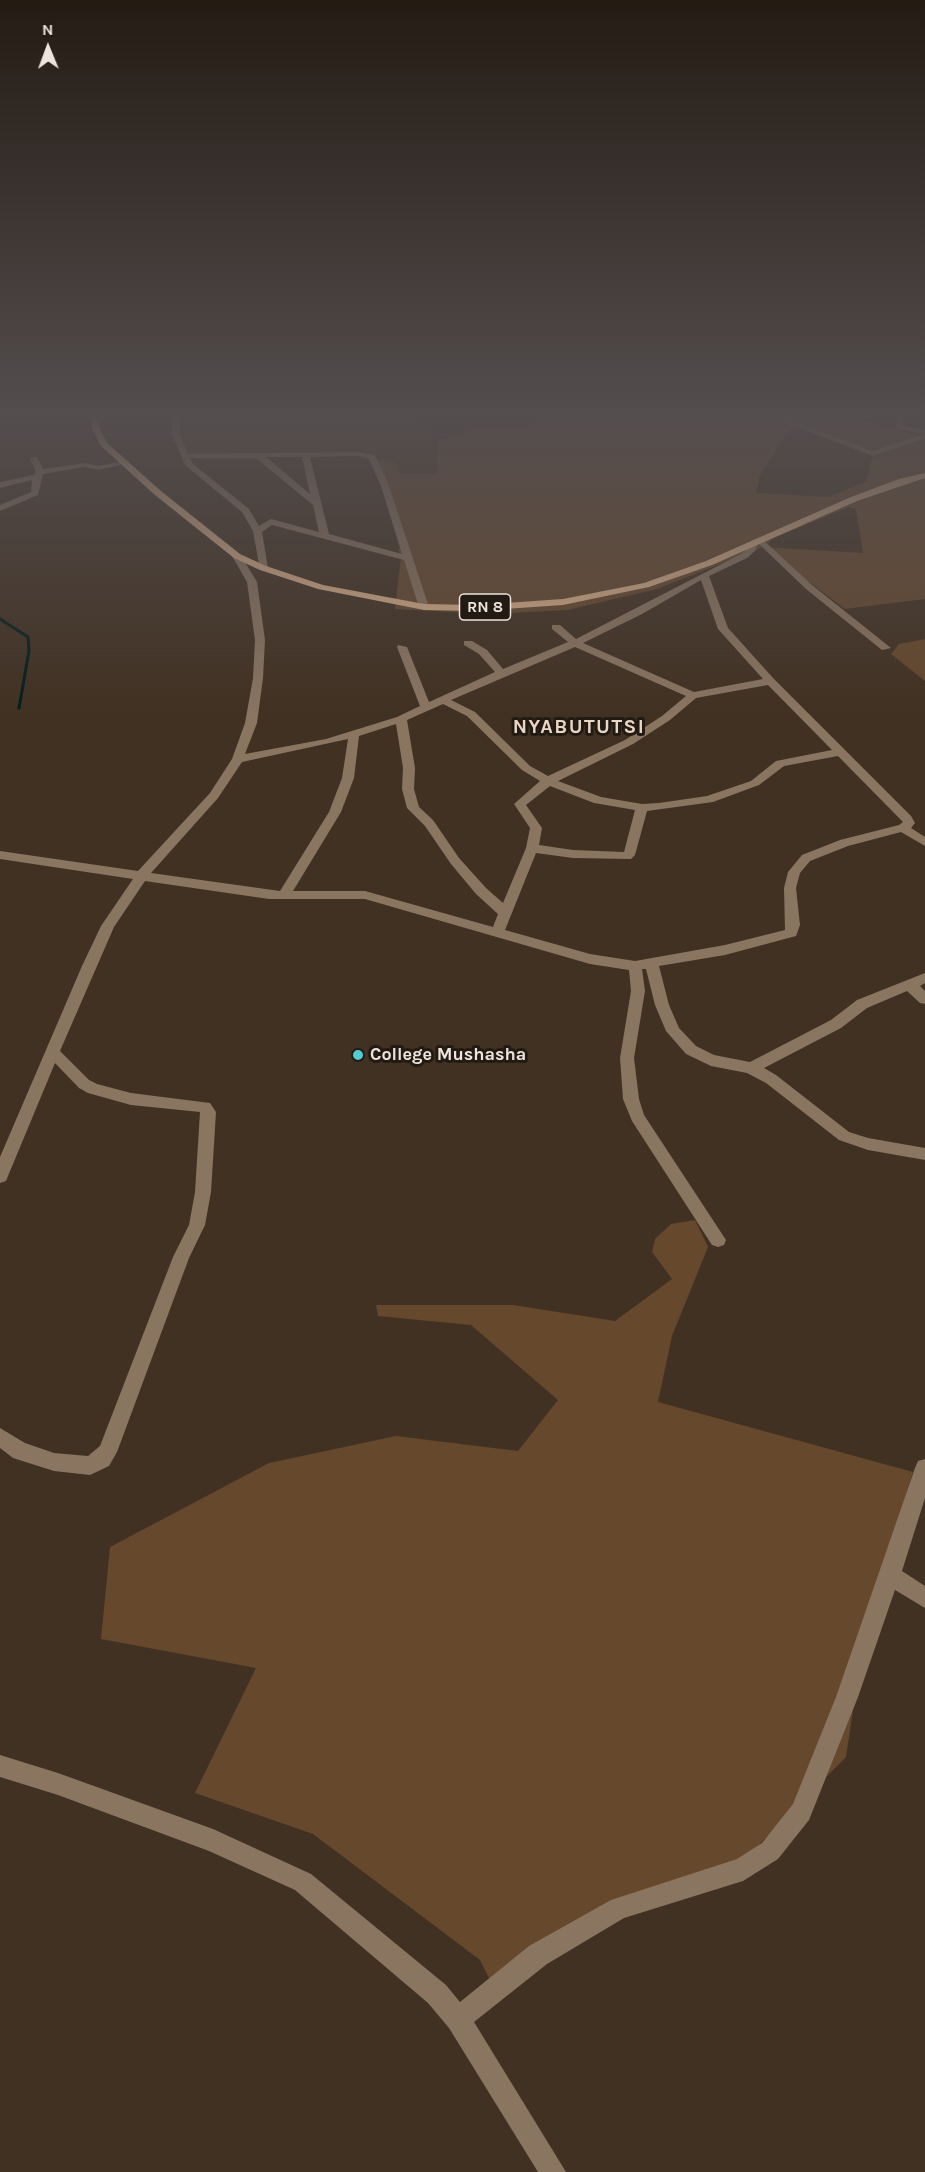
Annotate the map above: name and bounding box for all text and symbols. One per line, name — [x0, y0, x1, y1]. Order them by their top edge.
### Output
north arrow — [18, 18, 78, 78]
text: N — [42, 20, 54, 39]
road number: RN 8 — [460, 594, 510, 620]
district label: NYABUTUTSI — [513, 715, 645, 739]
place label: College Mushasha — [370, 1044, 526, 1066]
marker: College Mushasha — [351, 1048, 365, 1062]

